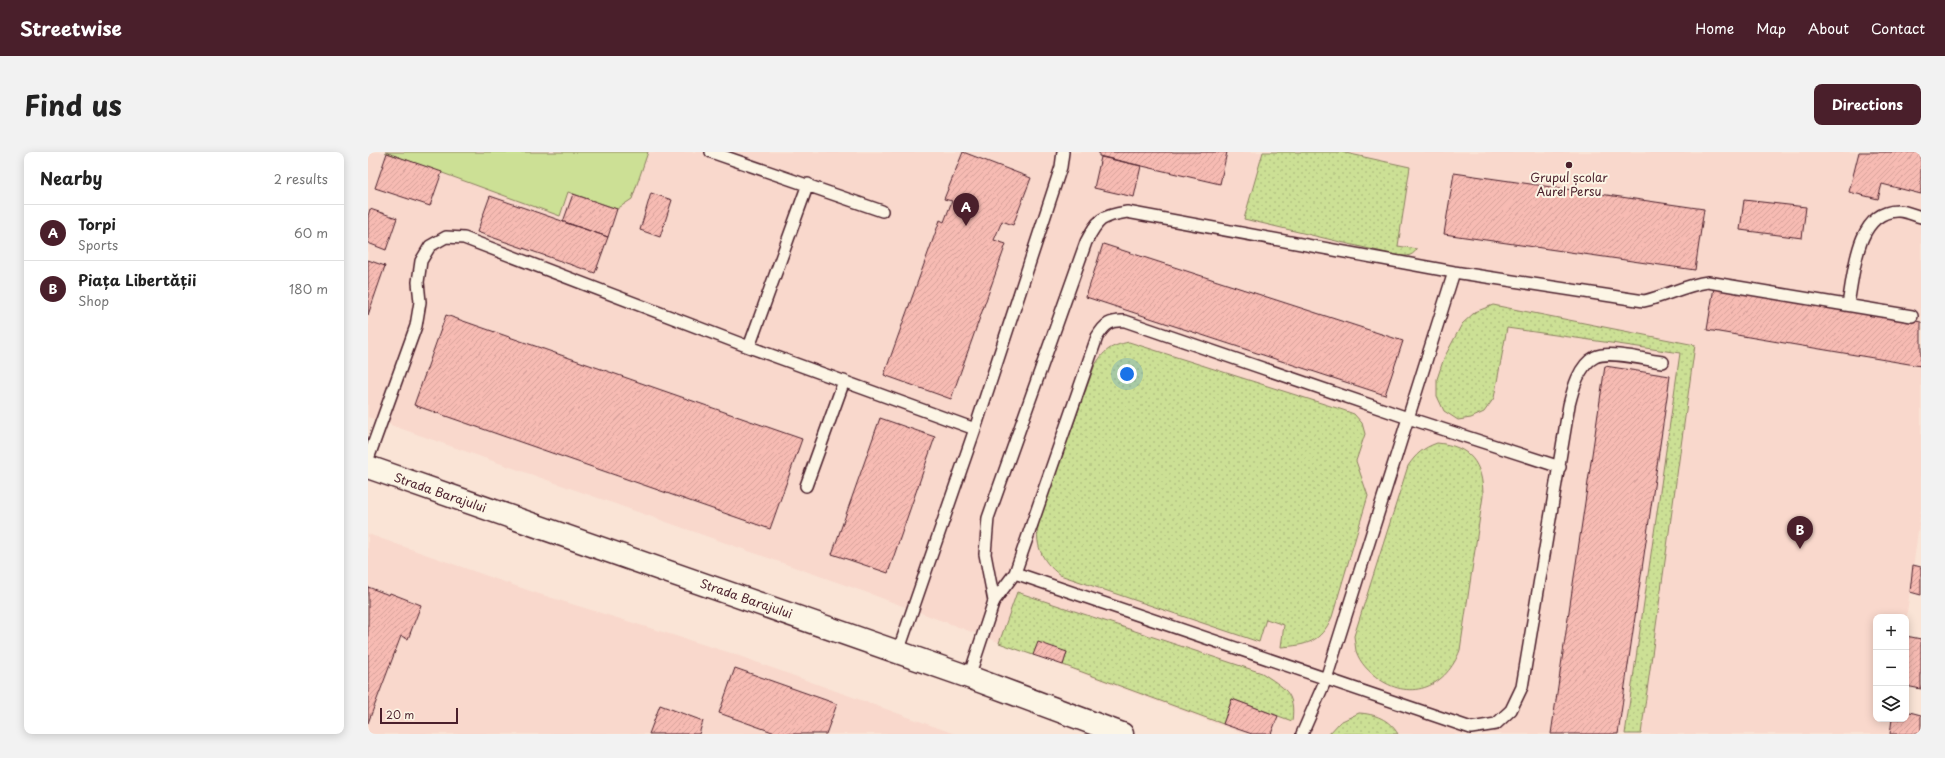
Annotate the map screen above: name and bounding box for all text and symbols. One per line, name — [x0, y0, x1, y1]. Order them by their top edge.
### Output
text: Streetwise — [20, 14, 122, 42]
text: Home — [1695, 18, 1734, 39]
text: Map — [1756, 18, 1786, 39]
text: About — [1808, 18, 1849, 39]
text: Contact — [1871, 18, 1925, 39]
text: Find us — [24, 83, 122, 126]
button: Directions — [1814, 84, 1921, 125]
marker: Grupul școlar Aurel Persu — [1564, 160, 1574, 170]
text: Nearby — [40, 165, 102, 191]
place label: Grupul școlar Aurel Persu — [1530, 168, 1608, 200]
text: 2 results — [274, 169, 328, 188]
pin: A — [953, 193, 979, 226]
text: Torpi — [78, 212, 116, 235]
text: A — [48, 223, 58, 242]
text: 60 m — [294, 223, 328, 242]
text: Sports — [78, 235, 118, 254]
text: Piața Libertății — [78, 268, 196, 291]
text: B — [49, 279, 57, 298]
text: 180 m — [289, 279, 328, 298]
text: Shop — [78, 291, 109, 310]
your location — [1117, 364, 1137, 384]
street label: Strada Barajului — [392, 468, 489, 516]
pin: B — [1787, 516, 1813, 549]
street label: Strada Barajului — [698, 574, 795, 622]
map controls — [1873, 614, 1909, 722]
button: + — [1873, 614, 1909, 650]
button: − — [1873, 650, 1909, 686]
button: layers — [1873, 686, 1909, 722]
scale bar — [380, 706, 458, 725]
text: 20 m — [386, 706, 414, 723]

